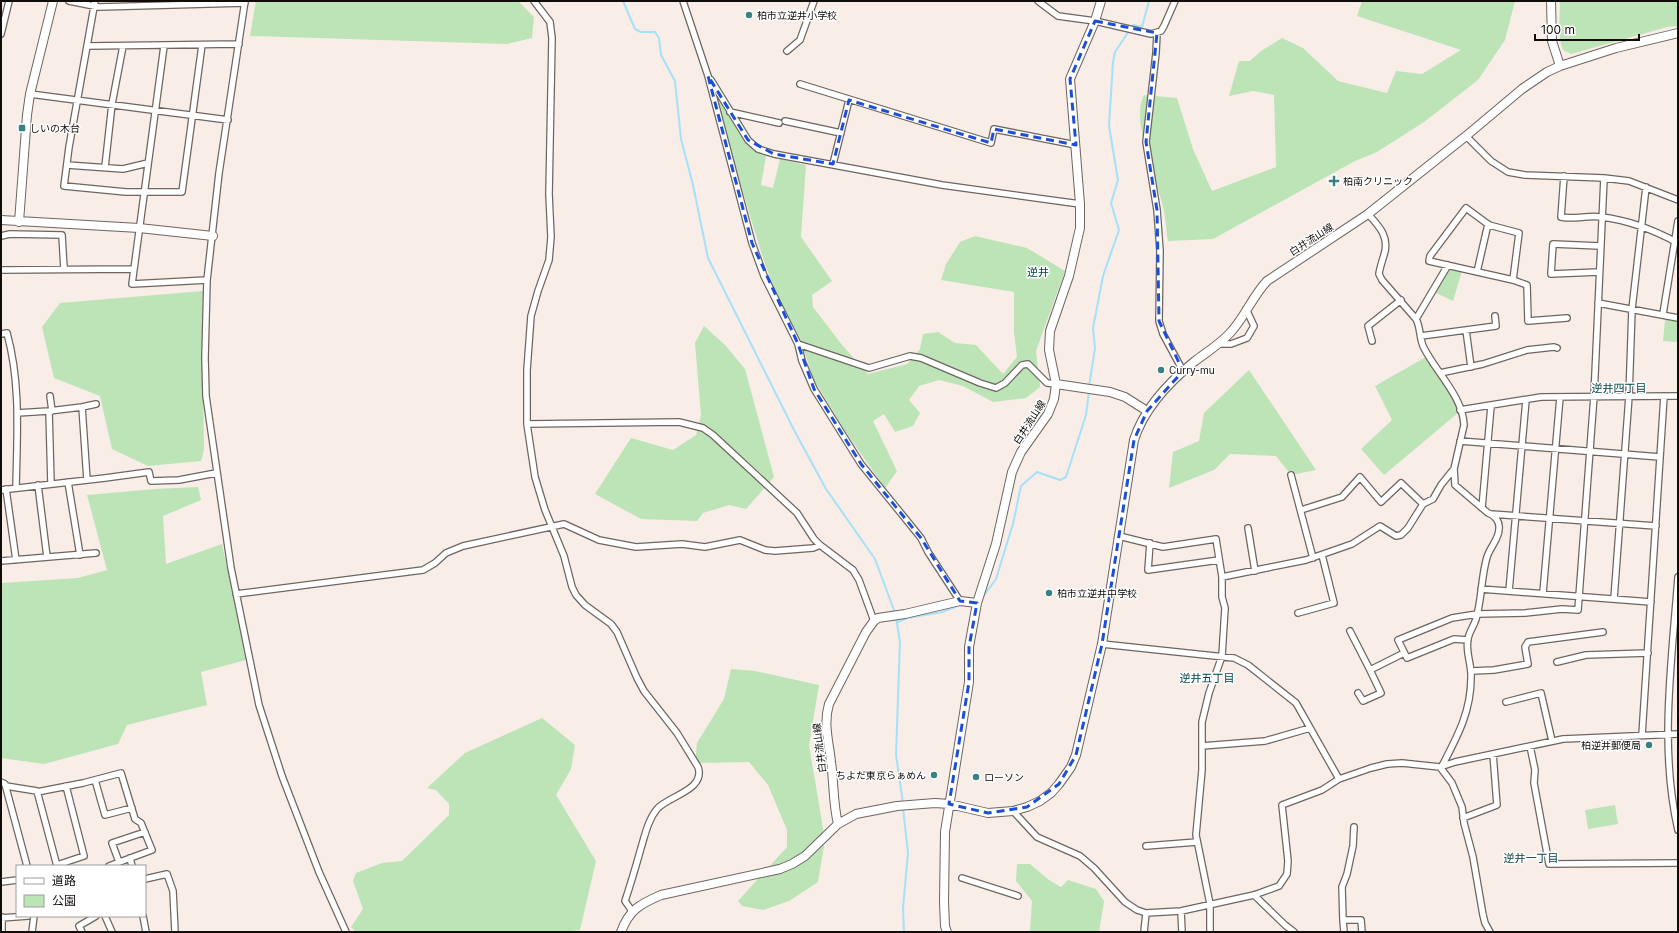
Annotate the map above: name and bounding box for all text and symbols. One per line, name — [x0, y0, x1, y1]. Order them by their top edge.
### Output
place label: 柏市立逆井小学校 — [757, 9, 837, 21]
marker: 柏市立逆井小学校 — [744, 10, 754, 20]
scale bar — [1535, 16, 1639, 42]
text: 100 m — [1541, 22, 1575, 37]
place label: しいの木台 — [30, 122, 80, 134]
marker: しいの木台 — [17, 123, 27, 133]
marker: 柏南クリニック — [1328, 175, 1340, 187]
place label: 柏南クリニック — [1343, 175, 1413, 187]
street label: 白井流山線 — [1287, 220, 1335, 258]
district label: 逆井 — [1027, 265, 1049, 279]
place label: Curry-mu — [1169, 364, 1215, 376]
marker: Curry-mu — [1156, 365, 1166, 375]
district label: 逆井四丁目 — [1592, 381, 1647, 395]
street label: 白井流山線 — [1010, 398, 1048, 446]
place label: 柏市立逆井中学校 — [1057, 587, 1137, 599]
marker: 柏市立逆井中学校 — [1044, 588, 1054, 598]
district label: 逆井五丁目 — [1180, 671, 1235, 685]
street label: 白井流山線 — [810, 722, 828, 774]
place label: 柏逆井郵便局 — [1581, 739, 1641, 751]
marker: 柏逆井郵便局 — [1644, 740, 1654, 750]
place label: ちよだ東京らぁめん — [836, 769, 926, 781]
marker: ちよだ東京らぁめん — [929, 770, 939, 780]
place label: ローソン — [984, 771, 1024, 783]
marker: ローソン — [971, 772, 981, 782]
district label: 逆井一丁目 — [1504, 851, 1559, 865]
legend — [16, 865, 146, 917]
text: 道路 — [52, 873, 76, 888]
text: 公園 — [52, 893, 76, 908]

